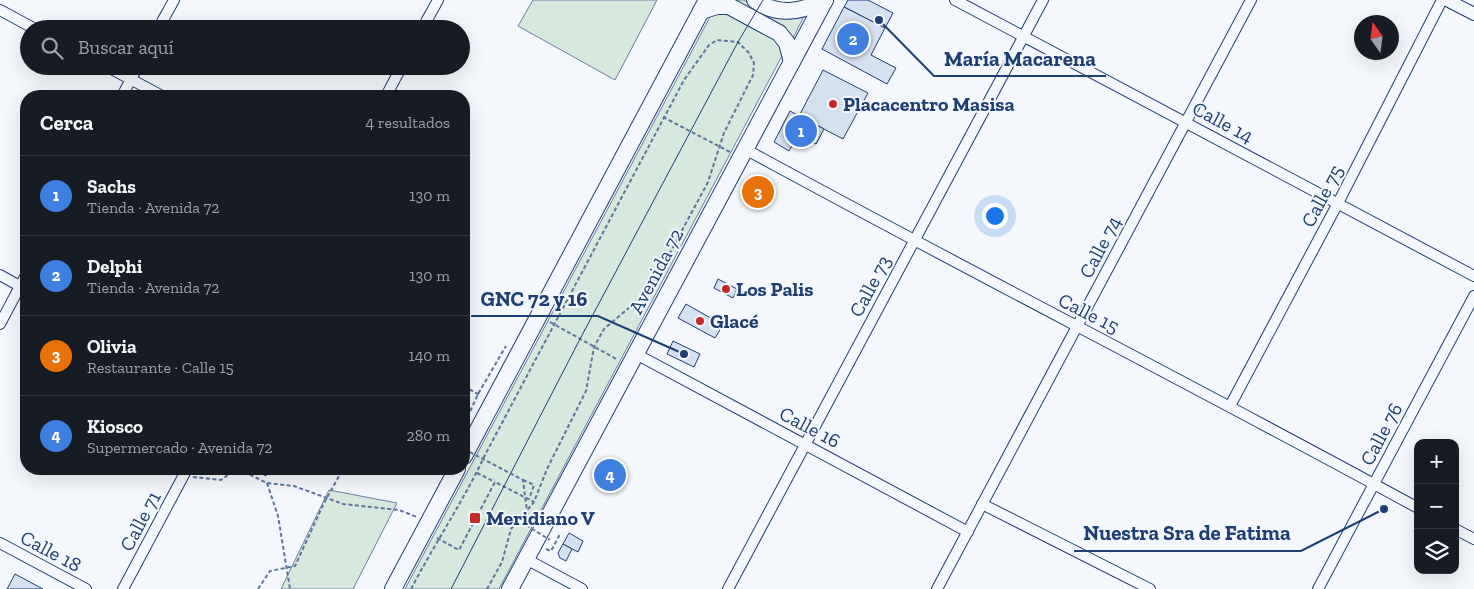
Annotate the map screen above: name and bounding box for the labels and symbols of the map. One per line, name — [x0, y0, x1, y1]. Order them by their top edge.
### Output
north arrow — [1354, 15, 1399, 60]
pin: 2 — [837, 20, 869, 58]
callout: María Macarena — [934, 40, 1106, 76]
text: María Macarena — [944, 46, 1096, 71]
place label: Placacentro Masisa — [843, 92, 1015, 116]
street label: Calle 14 — [1188, 96, 1258, 148]
marker: Placacentro Masisa — [827, 98, 839, 110]
pin: 1 — [785, 112, 817, 150]
street label: Calle 75 — [1296, 161, 1348, 231]
pin: 3 — [742, 173, 774, 211]
your location — [982, 203, 1008, 229]
street label: Calle 74 — [1074, 212, 1126, 282]
street label: Avenida 72 — [624, 224, 688, 318]
street label: Calle 73 — [844, 251, 896, 321]
place label: Los Palis — [736, 277, 813, 301]
callout: GNC 72 y 16 — [471, 280, 598, 316]
marker: Los Palis — [720, 283, 732, 295]
text: GNC 72 y 16 — [481, 286, 587, 311]
street label: Calle 15 — [1055, 288, 1123, 338]
place label: Glacé — [710, 309, 759, 333]
marker: Glacé — [694, 315, 706, 327]
street label: Calle 76 — [1355, 399, 1407, 469]
street label: Calle 16 — [775, 401, 845, 453]
pin: 4 — [594, 456, 626, 494]
street label: Calle 71 — [114, 487, 166, 555]
place label: Meridiano V — [486, 506, 595, 530]
marker: Meridiano V — [468, 511, 482, 525]
callout: Nuestra Sra de Fatima — [1074, 515, 1301, 551]
text: Nuestra Sra de Fatima — [1083, 520, 1291, 545]
street label: Calle 18 — [16, 525, 86, 577]

